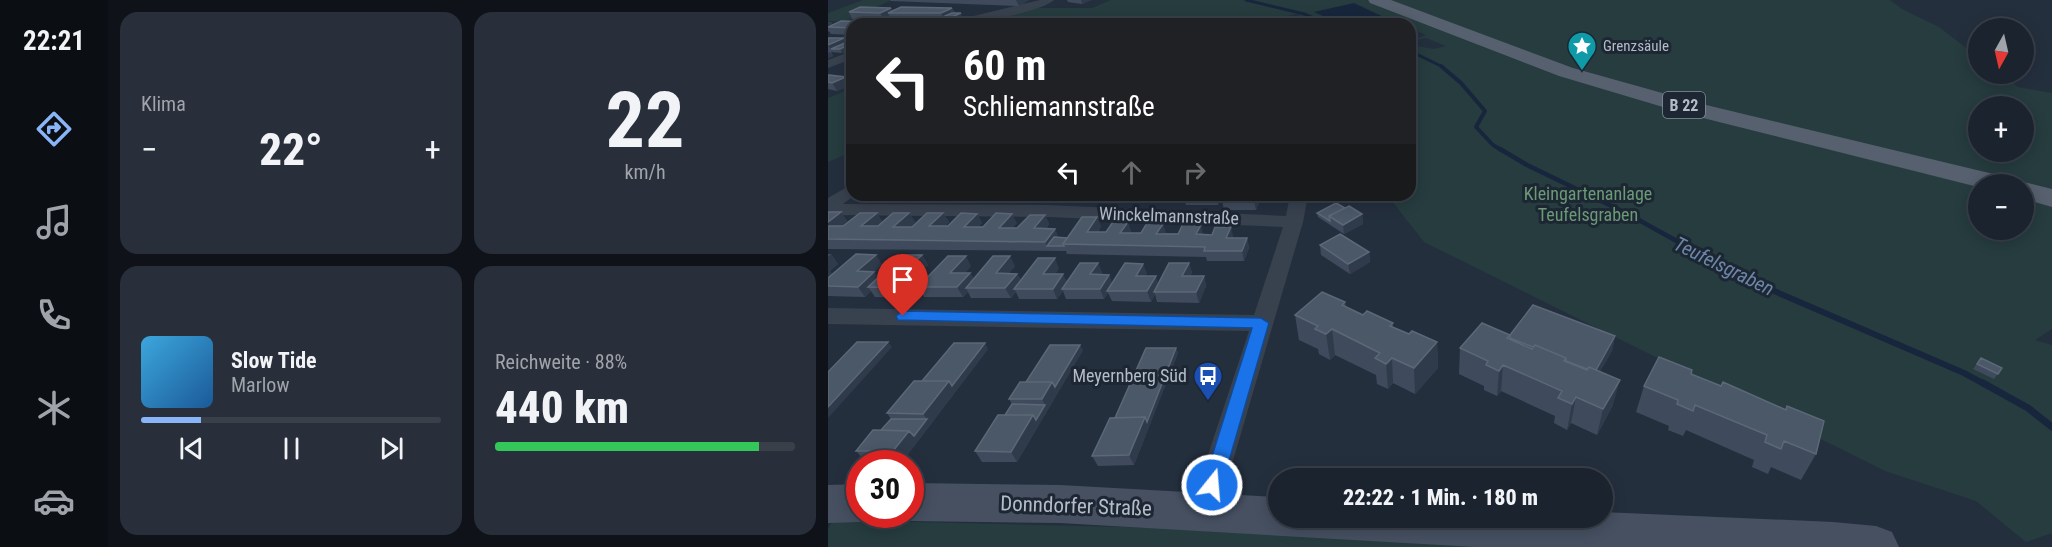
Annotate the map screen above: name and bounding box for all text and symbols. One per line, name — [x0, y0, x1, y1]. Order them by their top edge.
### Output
north arrow — [1968, 18, 2034, 84]
map controls — [1968, 18, 2034, 240]
text: 22:21 — [23, 25, 85, 57]
place icon: Grenzsäule — [1566, 30, 1598, 72]
place label: Grenzsäule — [1603, 37, 1669, 55]
text: 60 m — [963, 41, 1046, 90]
icon: left — [864, 42, 942, 120]
text: 22 — [606, 75, 684, 166]
text: Schliemannstraße — [963, 91, 1155, 123]
text: Klima — [141, 92, 186, 116]
road number: B 22 — [1663, 92, 1705, 118]
button: + — [1968, 96, 2034, 162]
icon: directions — [33, 108, 75, 150]
text: 22° — [259, 123, 323, 176]
text: − — [141, 130, 158, 169]
text: + — [425, 130, 441, 169]
icon: left — [1052, 156, 1085, 189]
icon: ahead — [1115, 156, 1148, 189]
icon: right — [1178, 156, 1211, 189]
text: km/h — [624, 160, 666, 184]
button: − — [1968, 174, 2034, 240]
park label: Kleingartenanlage Teufelsgraben — [1524, 183, 1652, 225]
icon: music — [33, 201, 75, 243]
street label: Winckelmannstraße — [1099, 203, 1239, 228]
water label: Teufelsgraben — [1670, 231, 1778, 301]
pin — [877, 254, 928, 316]
icon: arrive — [886, 263, 919, 296]
icon: phone — [33, 294, 75, 336]
text: Slow Tide — [231, 348, 317, 373]
text: Reichweite · 88% — [495, 350, 627, 374]
bus stop icon: Meyernberg Süd — [1192, 360, 1224, 402]
place label: Meyernberg Süd — [1072, 365, 1187, 386]
text: Marlow — [231, 373, 289, 397]
text: 440 km — [495, 381, 629, 434]
icon: climate — [33, 387, 75, 429]
icon: previous — [175, 432, 208, 465]
icon: pause — [275, 432, 308, 465]
icon: next — [375, 432, 408, 465]
speed limit sign: 30 — [846, 450, 924, 528]
position arrow — [1180, 453, 1244, 517]
icon: car — [33, 480, 75, 522]
text: 22:22 · 1 Min. · 180 m — [1343, 485, 1538, 510]
street label: Donndorfer Straße — [1000, 491, 1152, 521]

